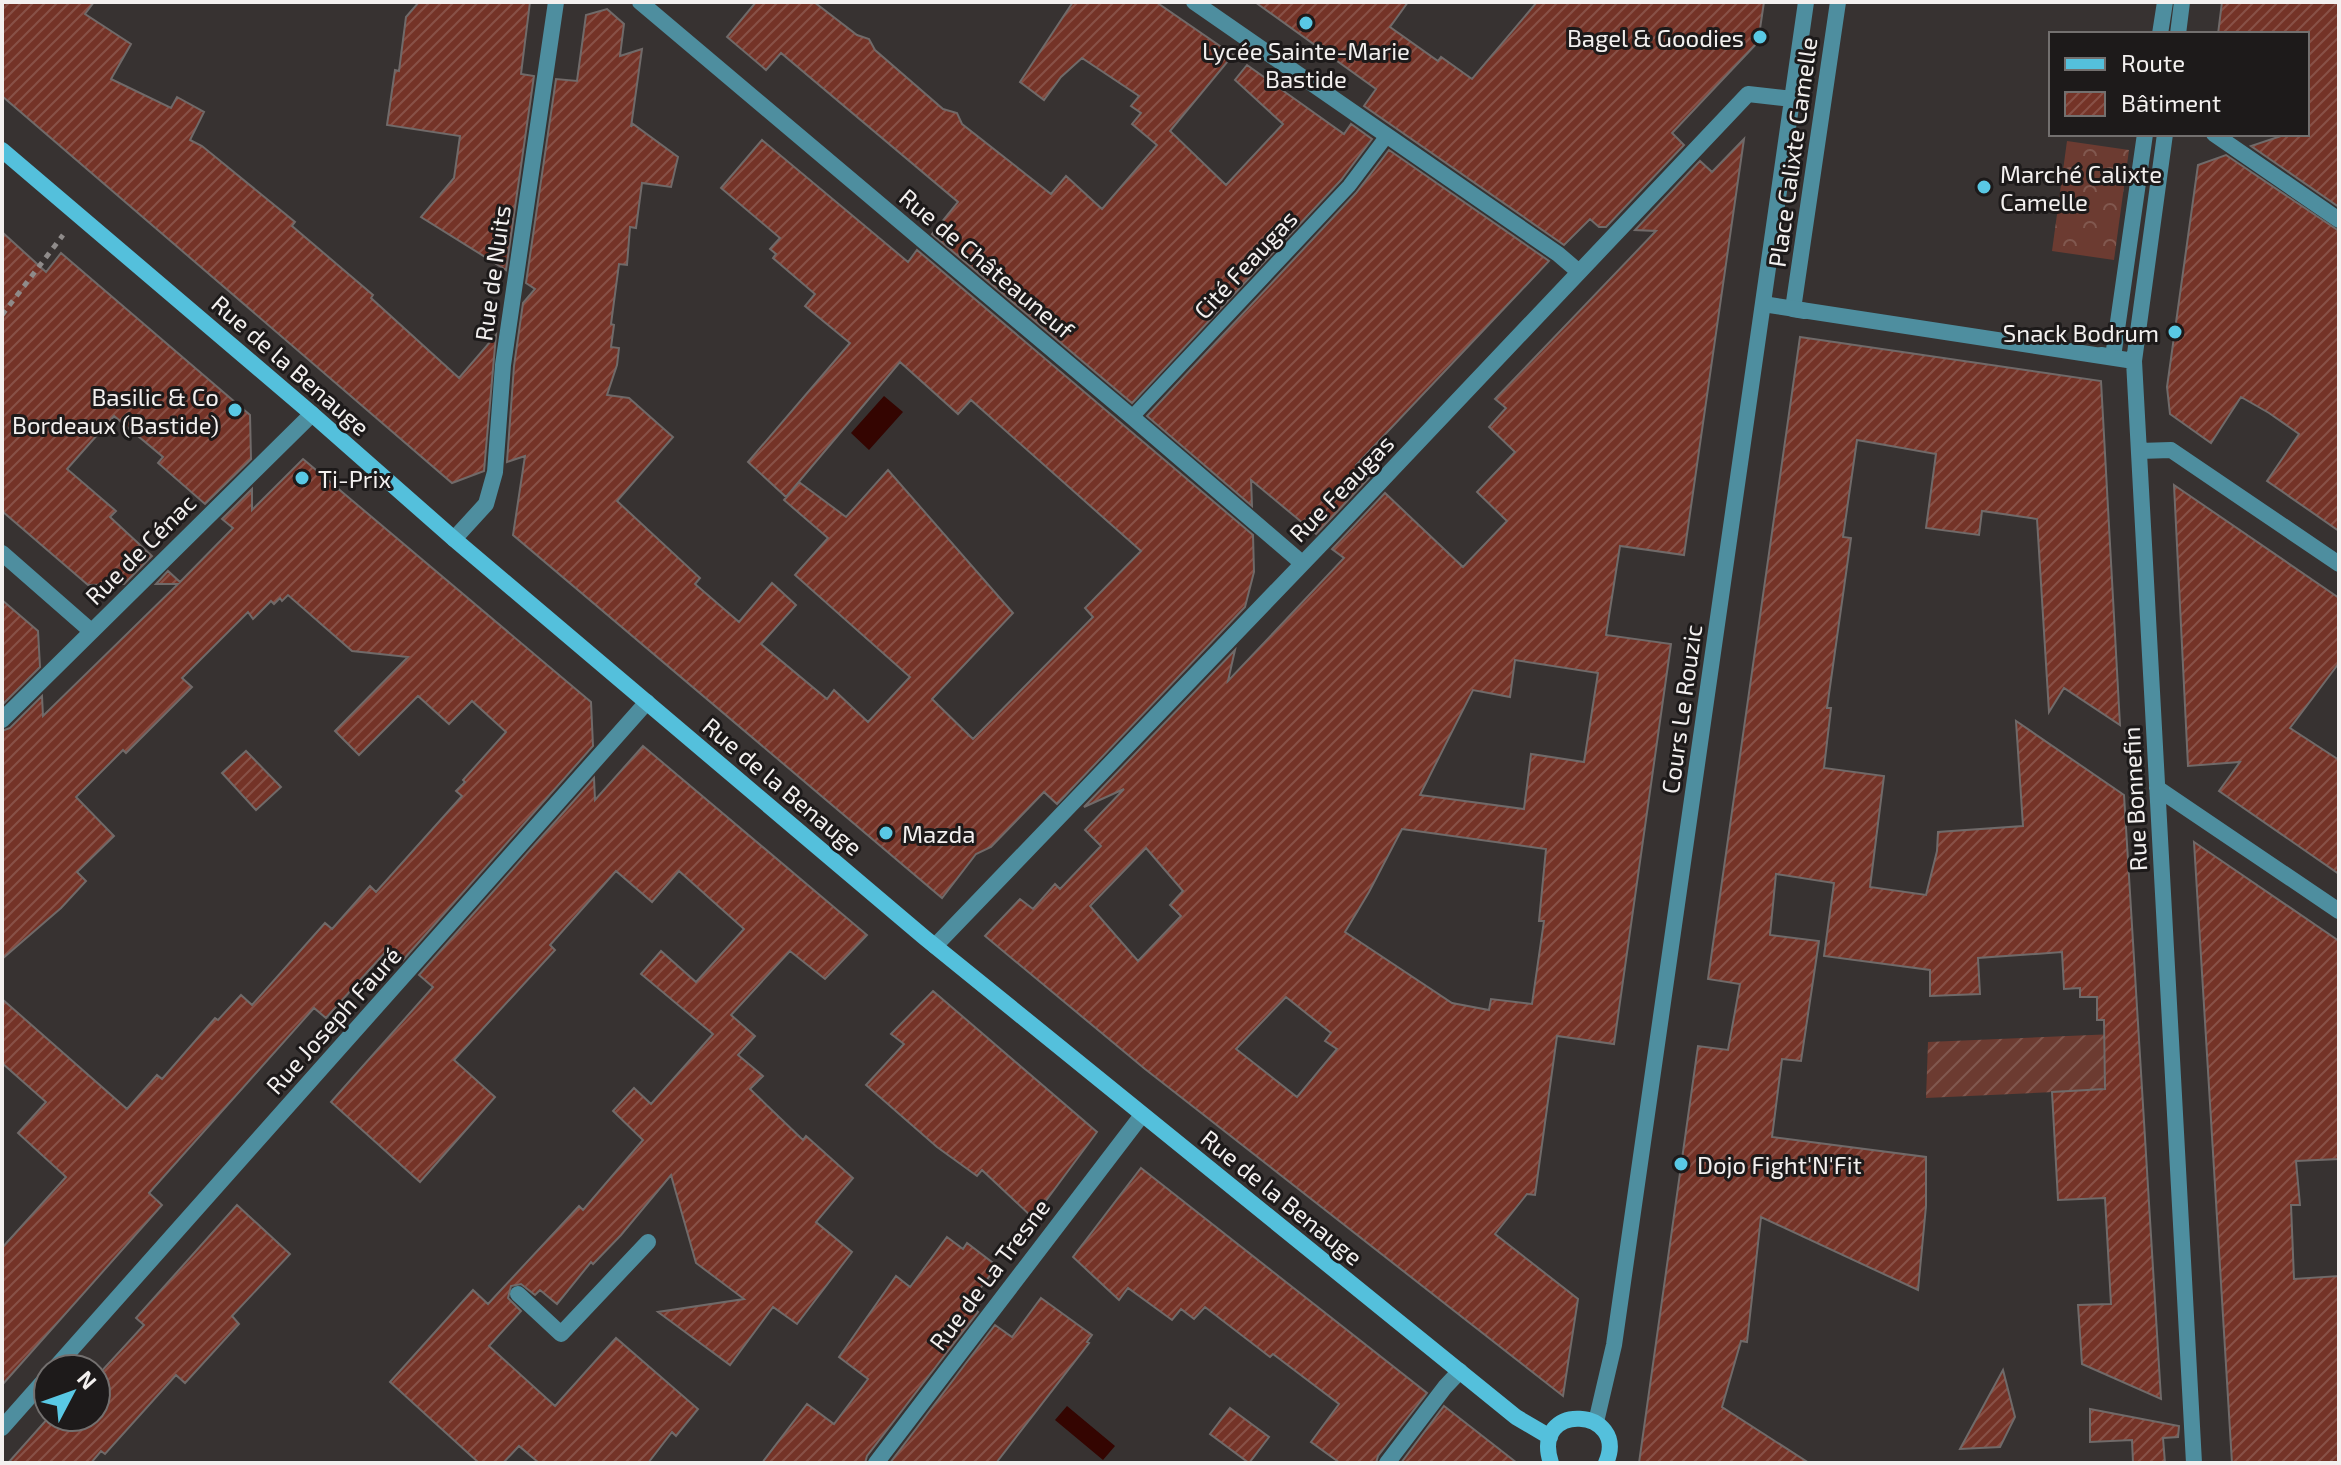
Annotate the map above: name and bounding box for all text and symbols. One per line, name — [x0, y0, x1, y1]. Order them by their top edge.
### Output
marker: Lycée Sainte-Marie Bastide — [1297, 14, 1315, 32]
place label: Bagel & Goodies — [1567, 23, 1744, 52]
marker: Bagel & Goodies — [1751, 28, 1769, 46]
legend — [2049, 32, 2309, 136]
street label: Place Calixte Camelle — [1761, 35, 1823, 269]
place label: Lycée Sainte-Marie Bastide — [1202, 36, 1410, 93]
text: Route — [2121, 48, 2185, 77]
text: Bâtiment — [2121, 88, 2221, 117]
place label: Marché Calixte Camelle — [2000, 159, 2162, 216]
marker: Marché Calixte Camelle — [1975, 178, 1993, 196]
street label: Rue de Châteauneuf — [894, 182, 1081, 345]
street label: Rue de Nuits — [468, 203, 516, 343]
street label: Cité Feaugas — [1187, 204, 1303, 324]
street label: Rue de la Benauge — [206, 289, 376, 441]
place label: Snack Bodrum — [2003, 318, 2159, 347]
marker: Snack Bodrum — [2166, 323, 2184, 341]
place label: Basilic & Co Bordeaux (Bastide) — [12, 382, 219, 439]
marker: Basilic & Co Bordeaux (Bastide) — [226, 401, 244, 419]
street label: Rue Feaugas — [1283, 428, 1399, 548]
place label: Ti-Prix — [318, 464, 391, 493]
marker: Ti-Prix — [293, 469, 311, 487]
street label: Rue de Cénac — [79, 488, 201, 610]
street label: Cours Le Rouzic — [1655, 622, 1707, 796]
street label: Rue de la Benauge — [697, 711, 869, 861]
street label: Rue Bonnefin — [2116, 726, 2152, 872]
place label: Mazda — [902, 819, 975, 848]
marker: Mazda — [877, 824, 895, 842]
street label: Rue Joseph Fauré — [259, 941, 407, 1099]
street label: Rue de la Benauge — [1195, 1123, 1369, 1271]
place label: Dojo Fight'N'Fit — [1697, 1150, 1862, 1179]
marker: Dojo Fight'N'Fit — [1672, 1155, 1690, 1173]
street label: Rue de La Tresne — [923, 1193, 1055, 1355]
north arrow — [32, 1353, 112, 1433]
text: N — [73, 1365, 103, 1394]

